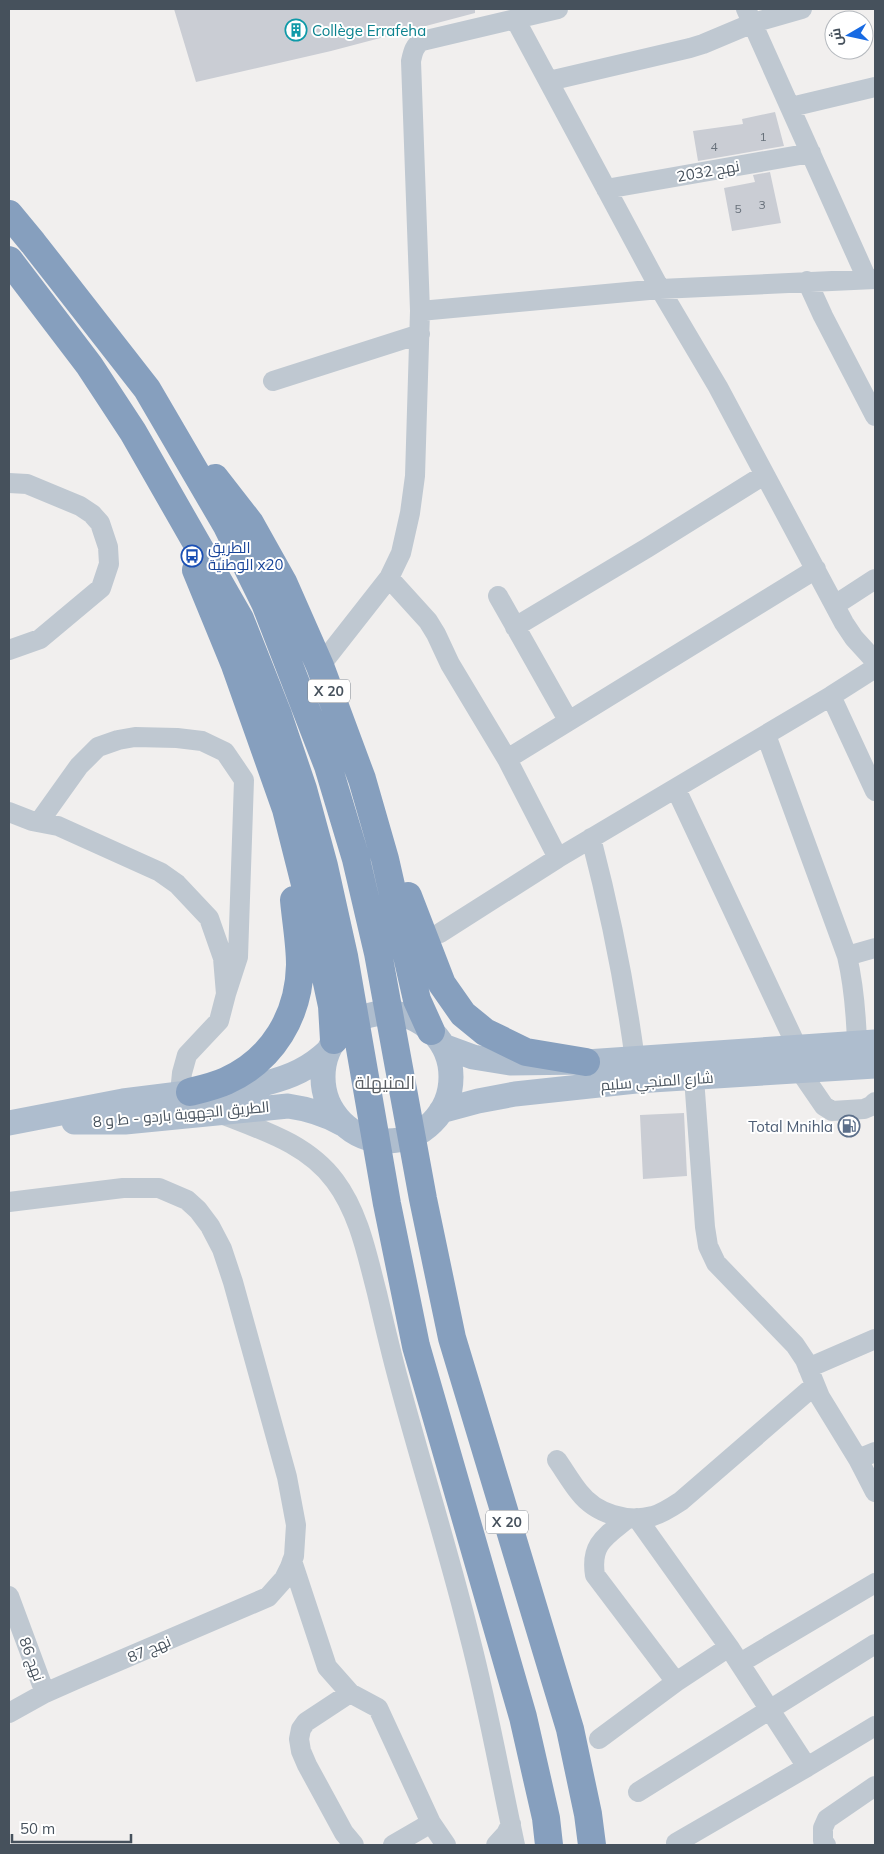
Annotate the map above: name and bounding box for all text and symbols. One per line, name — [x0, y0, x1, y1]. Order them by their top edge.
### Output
north arrow — [824, 10, 874, 60]
building icon: Collège Errafeha — [284, 18, 308, 42]
place label: Collège Errafeha — [312, 21, 426, 40]
text: ش — [826, 27, 846, 47]
house number: 1 — [759, 129, 767, 144]
house number: 4 — [710, 139, 718, 154]
street label: نهج 2032 — [675, 156, 741, 188]
house number: 3 — [758, 197, 766, 212]
house number: 5 — [734, 201, 742, 216]
place label: الطريق الوطنية x20 — [208, 538, 283, 574]
bus stop icon: الطريق الوطنية x20 — [180, 544, 204, 568]
road number: X 20 — [308, 679, 350, 702]
street label: شارع المنجي سليم — [600, 1068, 714, 1097]
district label: المنيهلة — [355, 1071, 415, 1094]
street label: الطريق الجهوية باردو - ط و 8 — [92, 1097, 270, 1132]
fuel station icon: Total Mnihla — [837, 1114, 861, 1138]
place label: Total Mnihla — [748, 1117, 833, 1136]
road number: X 20 — [486, 1510, 528, 1534]
street label: نهج 87 — [124, 1631, 174, 1668]
street label: نهج 86 — [13, 1634, 49, 1684]
scale bar — [12, 1812, 131, 1844]
text: 50 m — [20, 1819, 55, 1838]

